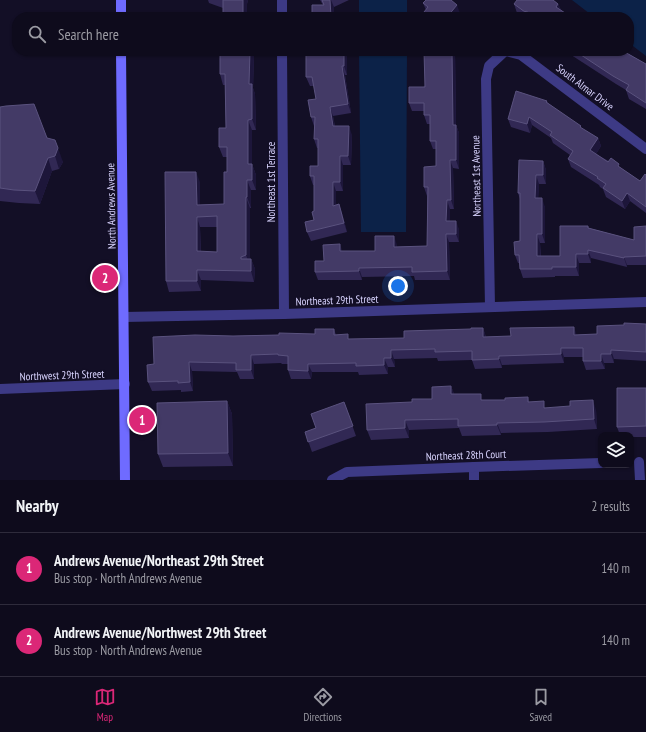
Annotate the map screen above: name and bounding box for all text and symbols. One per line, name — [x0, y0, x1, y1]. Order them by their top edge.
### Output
search box — [12, 12, 634, 56]
icon: search — [26, 23, 48, 45]
text: Search here — [58, 25, 119, 44]
street label: South Almar Drive — [553, 61, 617, 114]
street label: Northeast 1st Avenue — [468, 135, 484, 217]
street label: Northeast 1st Terrace — [264, 141, 278, 222]
street label: North Andrews Avenue — [103, 162, 119, 249]
pin: 2 — [92, 263, 118, 293]
your location — [388, 276, 408, 296]
street label: Northeast 29th Street — [295, 292, 379, 308]
street label: Northwest 29th Street — [19, 367, 105, 383]
pin: 1 — [129, 405, 155, 435]
map controls — [598, 432, 634, 468]
button: layers — [598, 432, 634, 468]
street label: Northeast 28th Court — [426, 447, 506, 463]
text: Nearby — [16, 495, 59, 517]
text: 2 results — [591, 498, 630, 515]
text: Andrews Avenue/Northeast 29th Street — [54, 551, 264, 570]
text: 1 — [26, 560, 32, 577]
text: 140 m — [601, 560, 630, 577]
text: Bus stop · North Andrews Avenue — [54, 570, 202, 587]
text: Andrews Avenue/Northwest 29th Street — [54, 623, 266, 642]
text: 2 — [26, 632, 32, 649]
text: 140 m — [601, 632, 630, 649]
text: Bus stop · North Andrews Avenue — [54, 642, 202, 659]
tab: Map — [94, 686, 116, 724]
tab: Directions — [304, 686, 342, 724]
tab: Saved — [529, 686, 552, 724]

